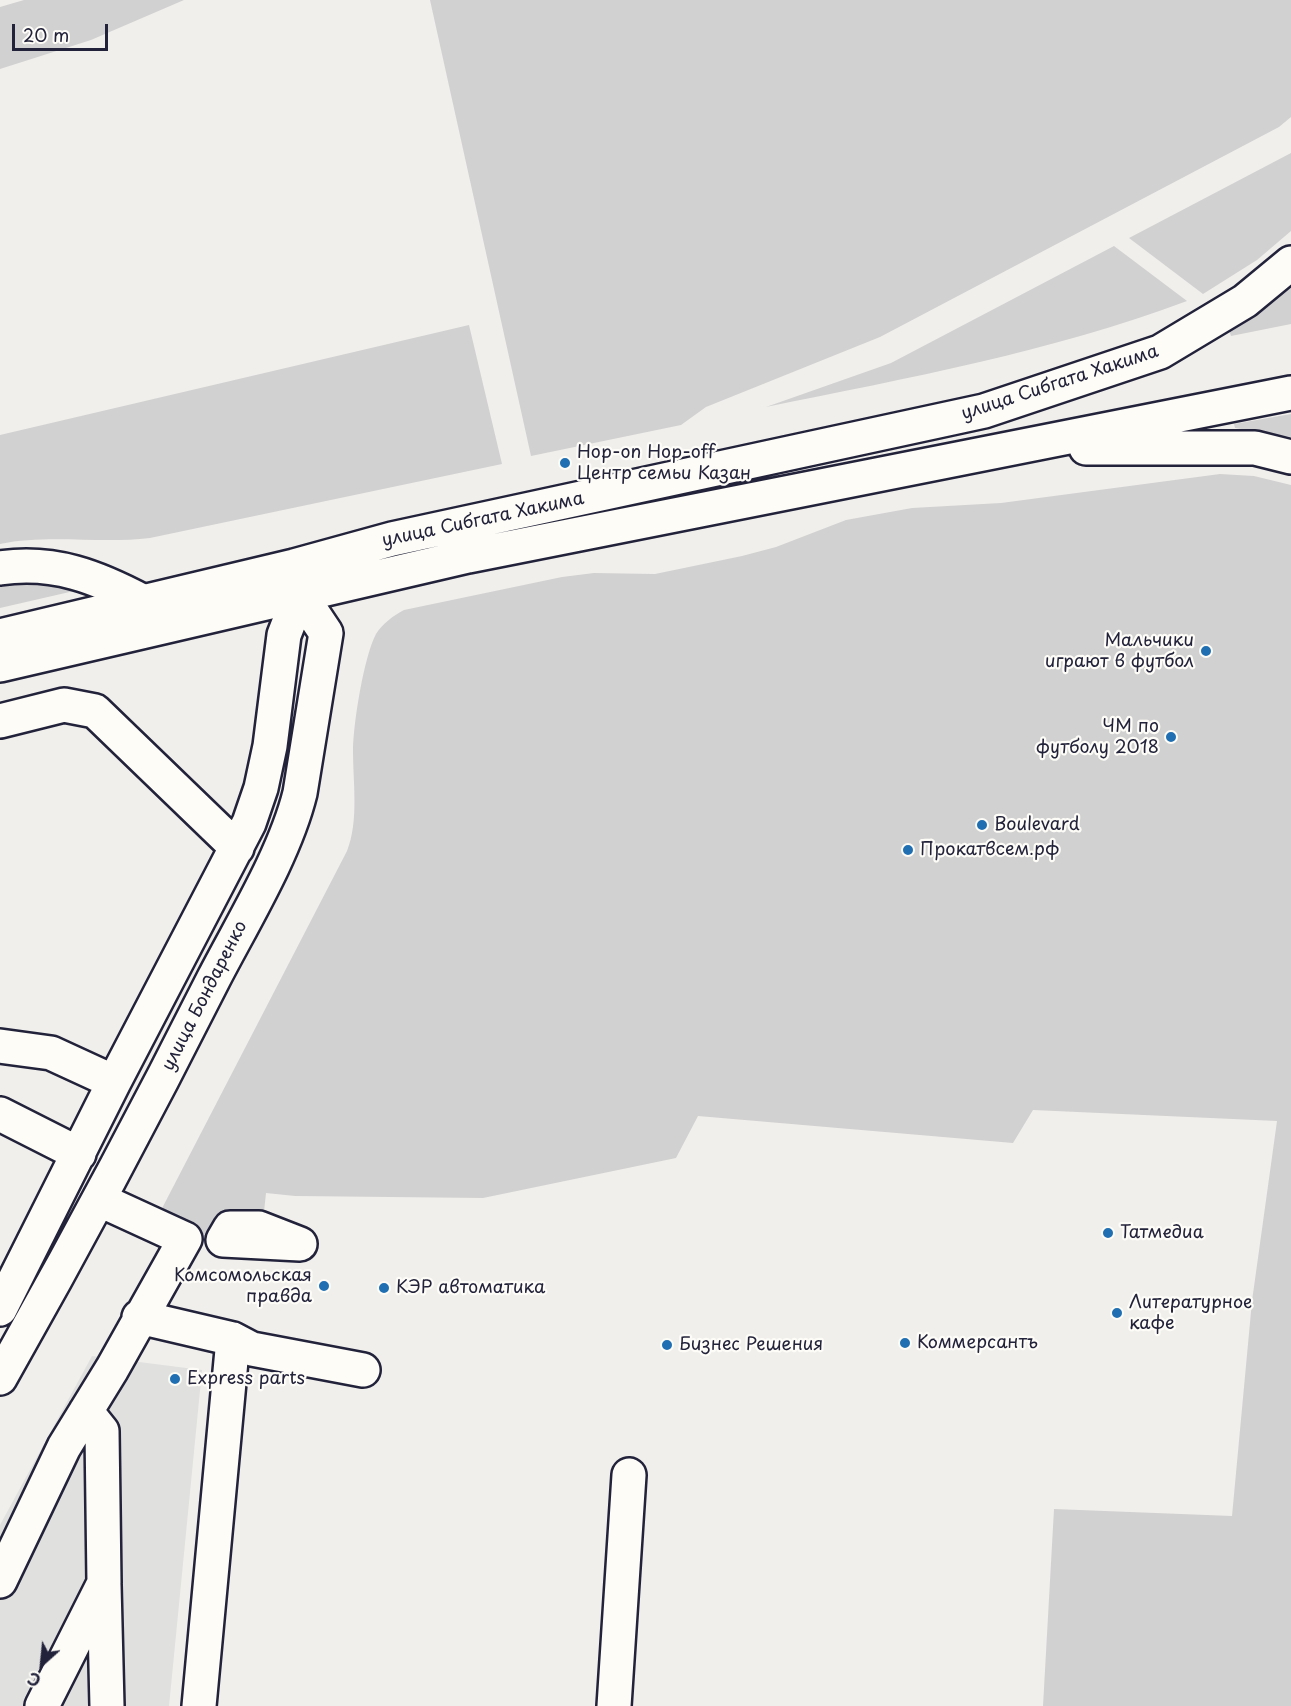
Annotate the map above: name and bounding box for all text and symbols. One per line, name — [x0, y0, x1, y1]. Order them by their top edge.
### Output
scale bar — [15, 12, 111, 50]
text: 20 m — [23, 21, 69, 48]
street label: улица Сибгата Хакима — [959, 341, 1161, 425]
place label: Hop-on Hop-off Центр семьи Казан — [577, 442, 751, 484]
marker: Hop-on Hop-off Центр семьи Казан — [558, 456, 572, 470]
street label: улица Сибгата Хакима — [380, 488, 586, 552]
place label: Мальчики играют в футбол — [1045, 630, 1194, 672]
marker: Мальчики играют в футбол — [1199, 644, 1213, 658]
place label: ЧМ по футболу 2018 — [1036, 716, 1159, 758]
marker: ЧМ по футболу 2018 — [1164, 730, 1178, 744]
place label: Boulevard — [994, 814, 1080, 836]
marker: Boulevard — [975, 818, 989, 832]
place label: Прокатвсем.рф — [920, 839, 1059, 861]
marker: Прокатвсем.рф — [901, 843, 915, 857]
street label: улица Бондаренко — [158, 917, 252, 1075]
place label: Татмедиа — [1120, 1222, 1204, 1244]
marker: Татмедиа — [1101, 1226, 1115, 1240]
place label: Комсомольская правда — [174, 1265, 312, 1308]
place label: КЭР автоматика — [396, 1277, 545, 1299]
marker: Комсомольская правда — [317, 1279, 331, 1293]
marker: КЭР автоматика — [377, 1281, 391, 1295]
place label: Литературное кафе — [1129, 1292, 1252, 1334]
marker: Литературное кафе — [1110, 1306, 1124, 1320]
place label: Коммерсантъ — [917, 1332, 1038, 1354]
place label: Бизнес Решения — [679, 1334, 823, 1356]
marker: Коммерсантъ — [898, 1336, 912, 1350]
marker: Бизнес Решения — [660, 1338, 674, 1352]
place label: Express parts — [187, 1368, 305, 1390]
marker: Express parts — [168, 1372, 182, 1386]
north arrow — [12, 1634, 72, 1694]
text: С — [23, 1667, 45, 1693]

